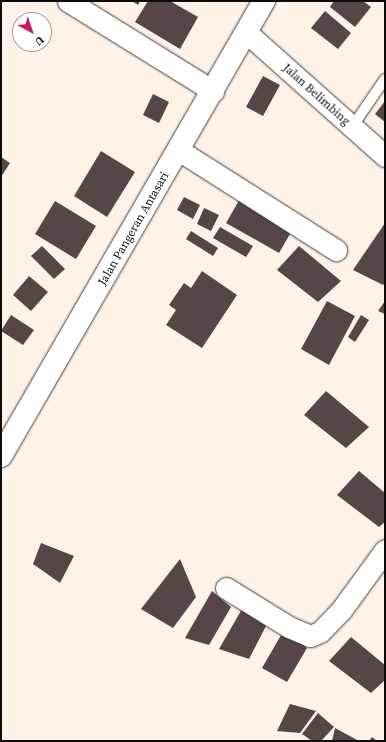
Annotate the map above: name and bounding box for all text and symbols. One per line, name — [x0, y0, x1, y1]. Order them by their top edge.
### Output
north arrow — [12, 12, 52, 52]
text: U — [31, 32, 47, 49]
street label: Jalan Belimbing — [279, 61, 353, 129]
street label: Jalan Pangeran Antasari — [96, 170, 172, 288]

